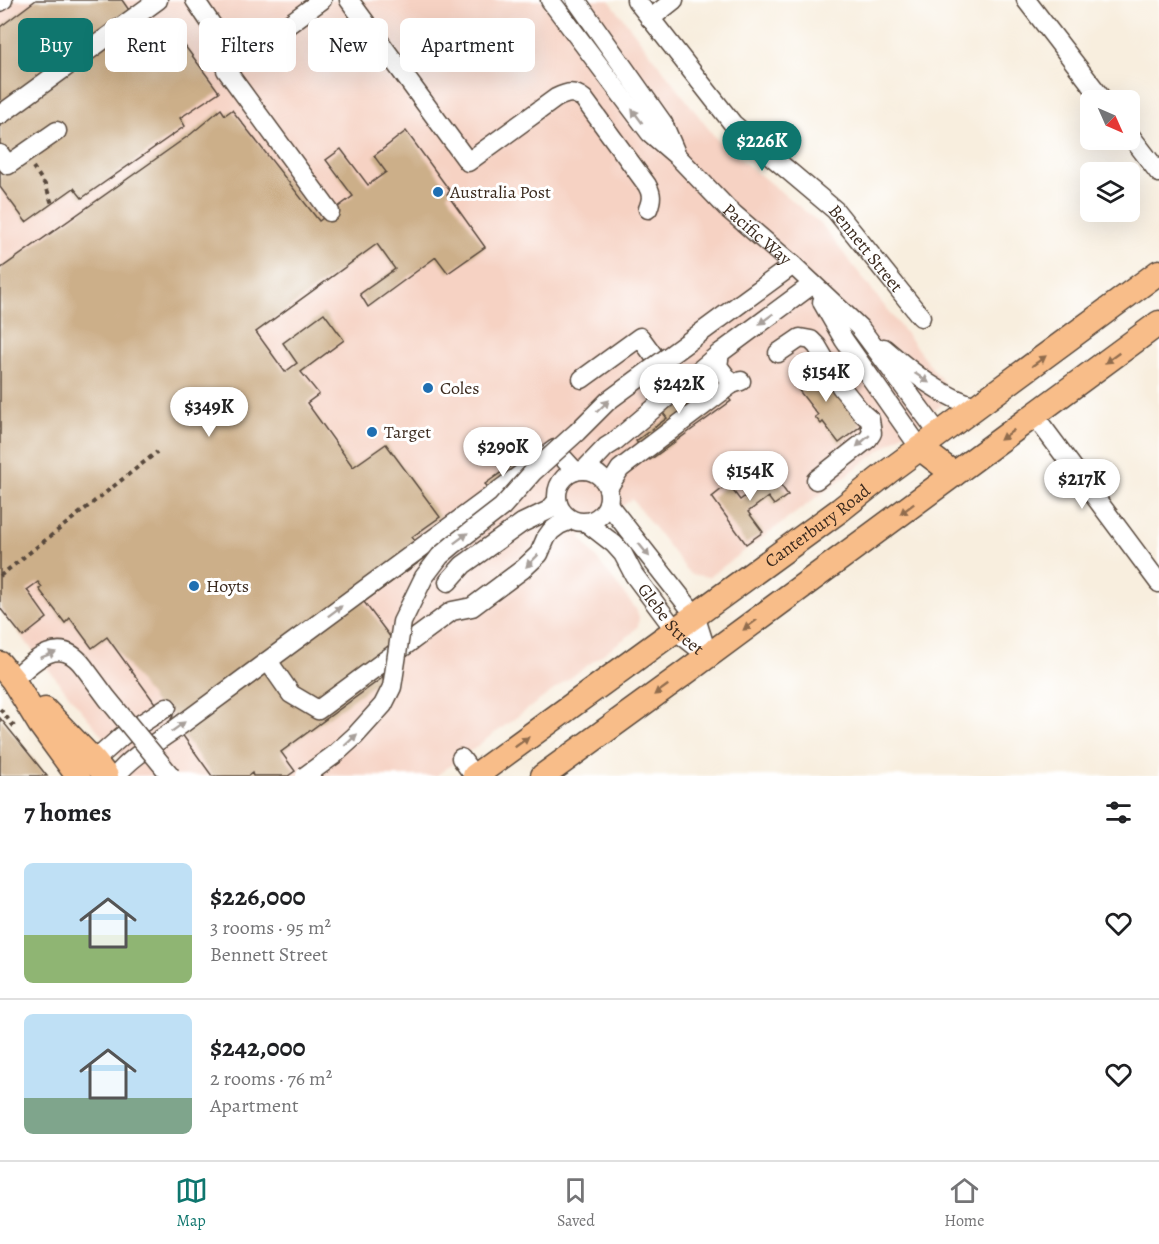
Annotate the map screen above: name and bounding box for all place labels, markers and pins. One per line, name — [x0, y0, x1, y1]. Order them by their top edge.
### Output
pin: $226K — [720, 121, 804, 172]
place label: Australia Post — [449, 180, 551, 204]
marker: Australia Post — [431, 185, 445, 199]
pin: $154K — [784, 352, 868, 403]
pin: $242K — [637, 364, 721, 415]
place label: Coles — [440, 376, 480, 400]
marker: Coles — [421, 381, 435, 395]
pin: $349K — [167, 387, 251, 438]
place label: Target — [384, 420, 431, 444]
marker: Target — [365, 425, 379, 439]
pin: $290K — [461, 427, 545, 478]
pin: $154K — [708, 451, 792, 502]
pin: $217K — [1040, 459, 1124, 510]
place label: Hoyts — [206, 574, 249, 598]
marker: Hoyts — [187, 579, 201, 593]

